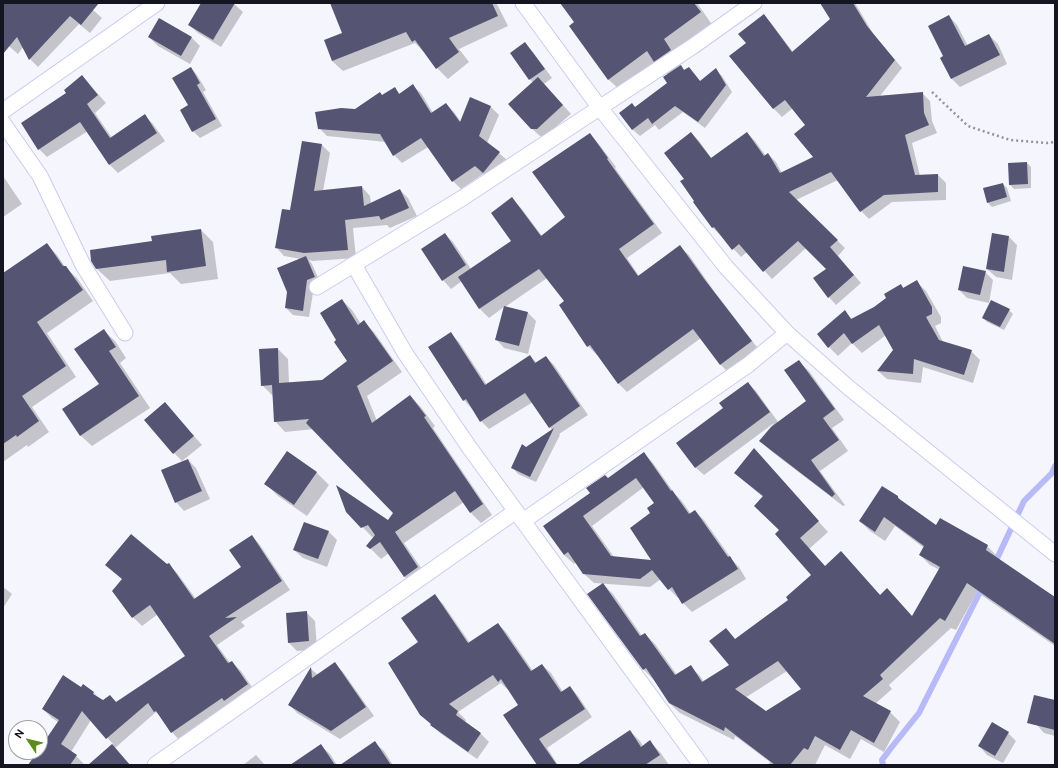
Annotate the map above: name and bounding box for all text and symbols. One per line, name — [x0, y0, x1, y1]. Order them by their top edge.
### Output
north arrow — [8, 720, 48, 760]
text: N — [12, 727, 26, 740]

